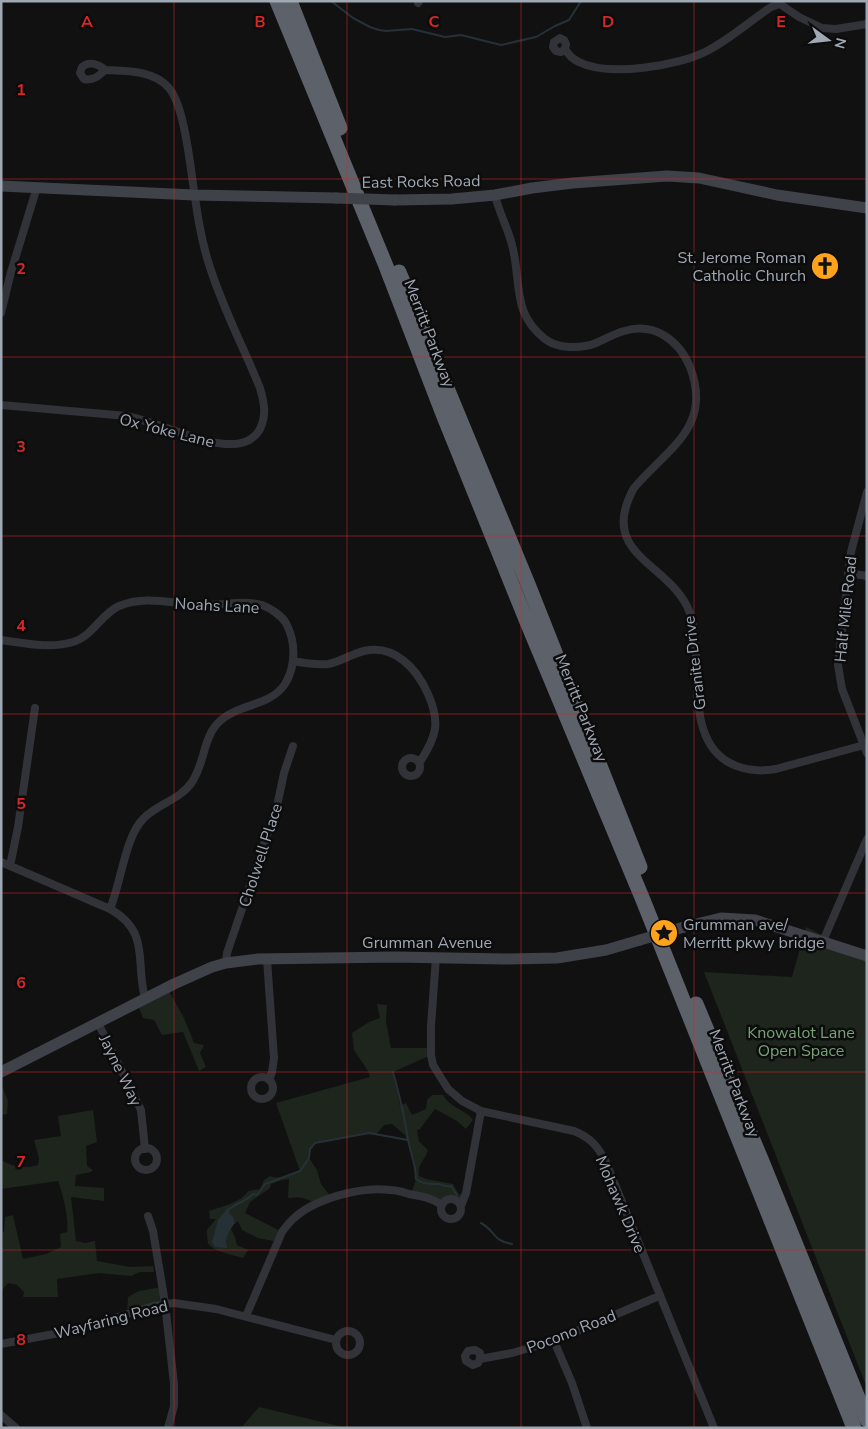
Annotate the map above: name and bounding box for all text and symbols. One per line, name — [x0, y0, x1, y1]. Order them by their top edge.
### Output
text: A — [81, 11, 93, 33]
text: B — [254, 11, 266, 33]
text: C — [429, 11, 440, 33]
text: D — [602, 11, 614, 33]
text: E — [776, 11, 786, 33]
north arrow — [803, 15, 853, 65]
text: N — [830, 36, 851, 51]
text: 1 — [16, 79, 26, 101]
street label: East Rocks Road — [361, 170, 481, 194]
place label: St. Jerome Roman Catholic Church — [677, 247, 806, 287]
church icon: St. Jerome Roman Catholic Church — [810, 251, 840, 281]
text: 2 — [16, 258, 26, 280]
street label: Merritt Parkway — [398, 276, 460, 391]
street label: Ox Yoke Lane — [117, 409, 217, 453]
text: 3 — [16, 436, 26, 458]
street label: Half Mile Road — [829, 555, 863, 663]
street label: Noahs Lane — [174, 593, 260, 619]
text: 4 — [16, 615, 26, 637]
street label: Granite Drive — [678, 615, 712, 711]
street label: Merritt Parkway — [550, 651, 613, 766]
text: 5 — [16, 793, 26, 815]
street label: Cholwell Place — [234, 801, 288, 910]
place label: Grumman ave/ Merritt pkwy bridge — [683, 914, 825, 954]
place icon: Grumman ave/ Merritt pkwy bridge — [649, 918, 679, 948]
street label: Grumman Avenue — [362, 932, 492, 954]
text: 6 — [16, 972, 26, 994]
park label: Knowalot Lane Open Space — [747, 1022, 855, 1062]
street label: Merritt Parkway — [703, 1026, 765, 1141]
street label: Jayne Way — [93, 1030, 147, 1110]
text: 7 — [16, 1151, 26, 1173]
street label: Mohawk Drive — [590, 1152, 650, 1256]
street label: Wayfaring Road — [52, 1295, 170, 1345]
street label: Pocono Road — [523, 1305, 619, 1359]
text: 8 — [16, 1329, 26, 1351]

